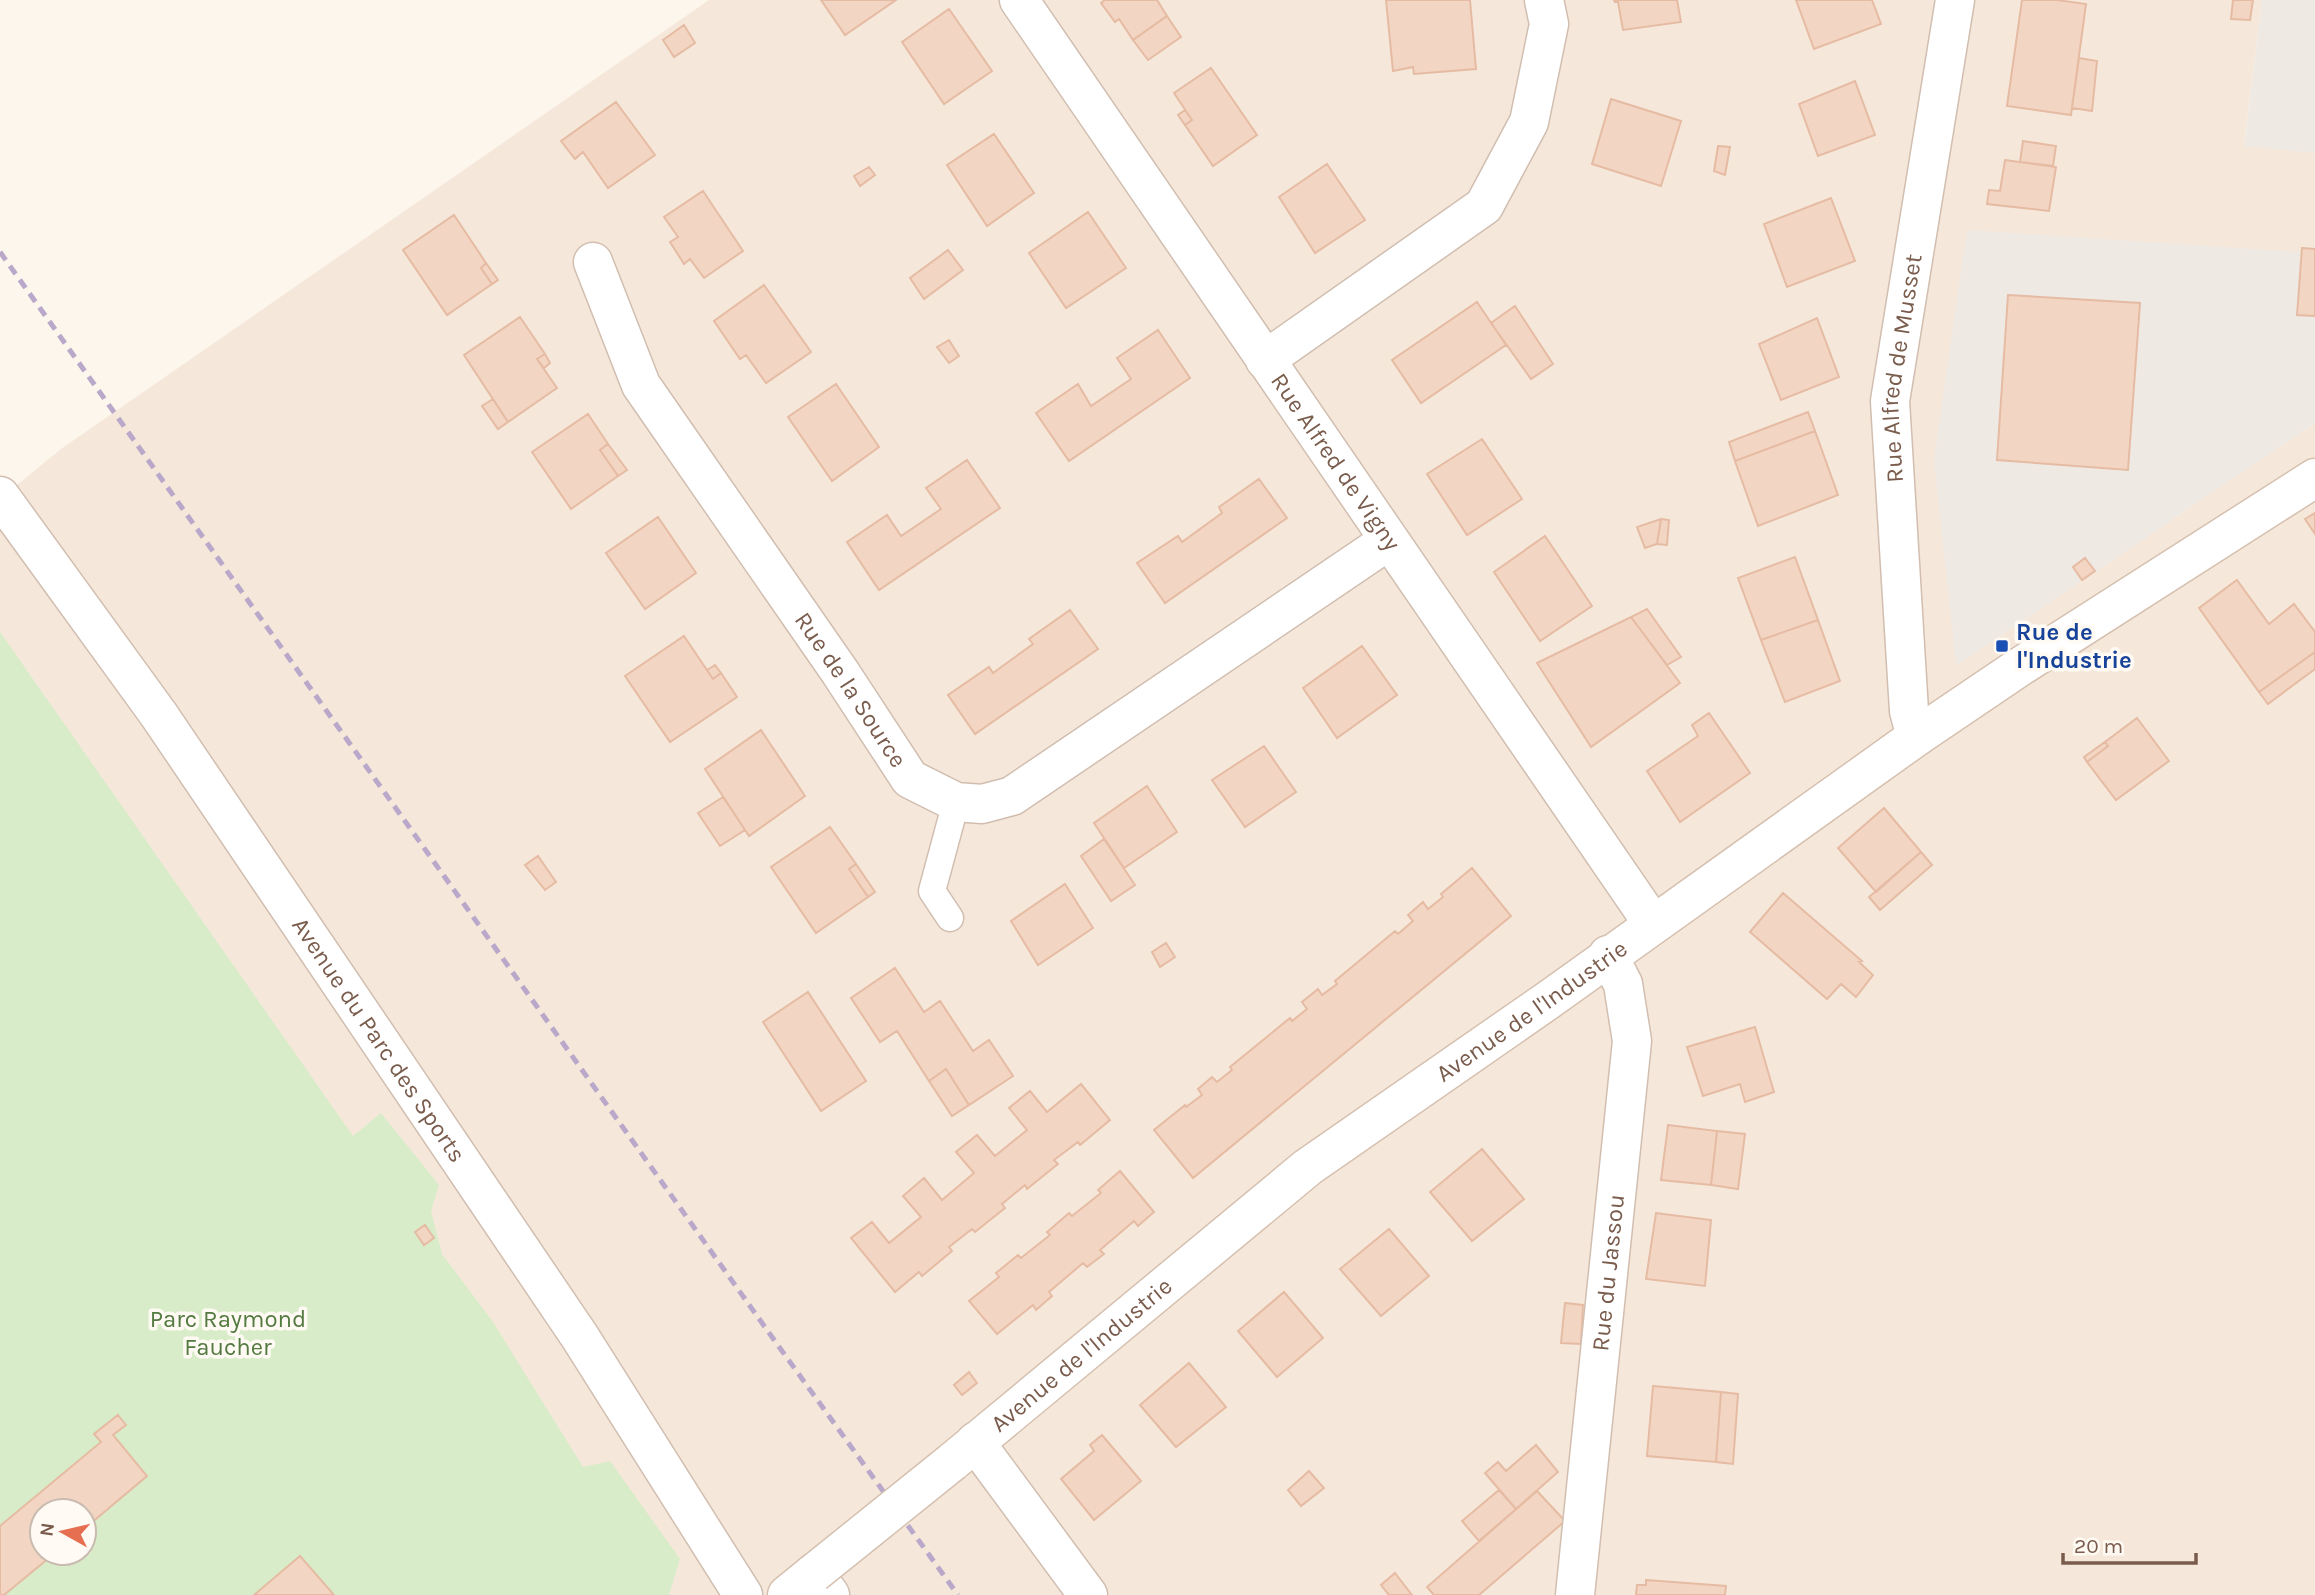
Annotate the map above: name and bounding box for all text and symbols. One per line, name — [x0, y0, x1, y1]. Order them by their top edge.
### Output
street label: Rue Alfred de Musset — [1876, 252, 1928, 484]
street label: Rue Alfred de Vigny — [1265, 368, 1407, 556]
street label: Rue de la Source — [789, 607, 913, 773]
place label: Rue de l'Industrie — [2016, 618, 2132, 674]
marker: Rue de l'Industrie — [1994, 638, 2010, 654]
street label: Avenue du Parc des Sports — [286, 912, 472, 1168]
street label: Avenue de l'Industrie — [1431, 934, 1632, 1088]
street label: Rue du Jassou — [1586, 1193, 1630, 1353]
street label: Avenue de l'Industrie — [985, 1272, 1178, 1438]
park label: Parc Raymond Faucher — [150, 1305, 306, 1361]
north arrow — [28, 1497, 98, 1567]
text: N — [35, 1521, 59, 1538]
scale bar — [2063, 1522, 2196, 1566]
text: 20 m — [2074, 1534, 2123, 1558]

